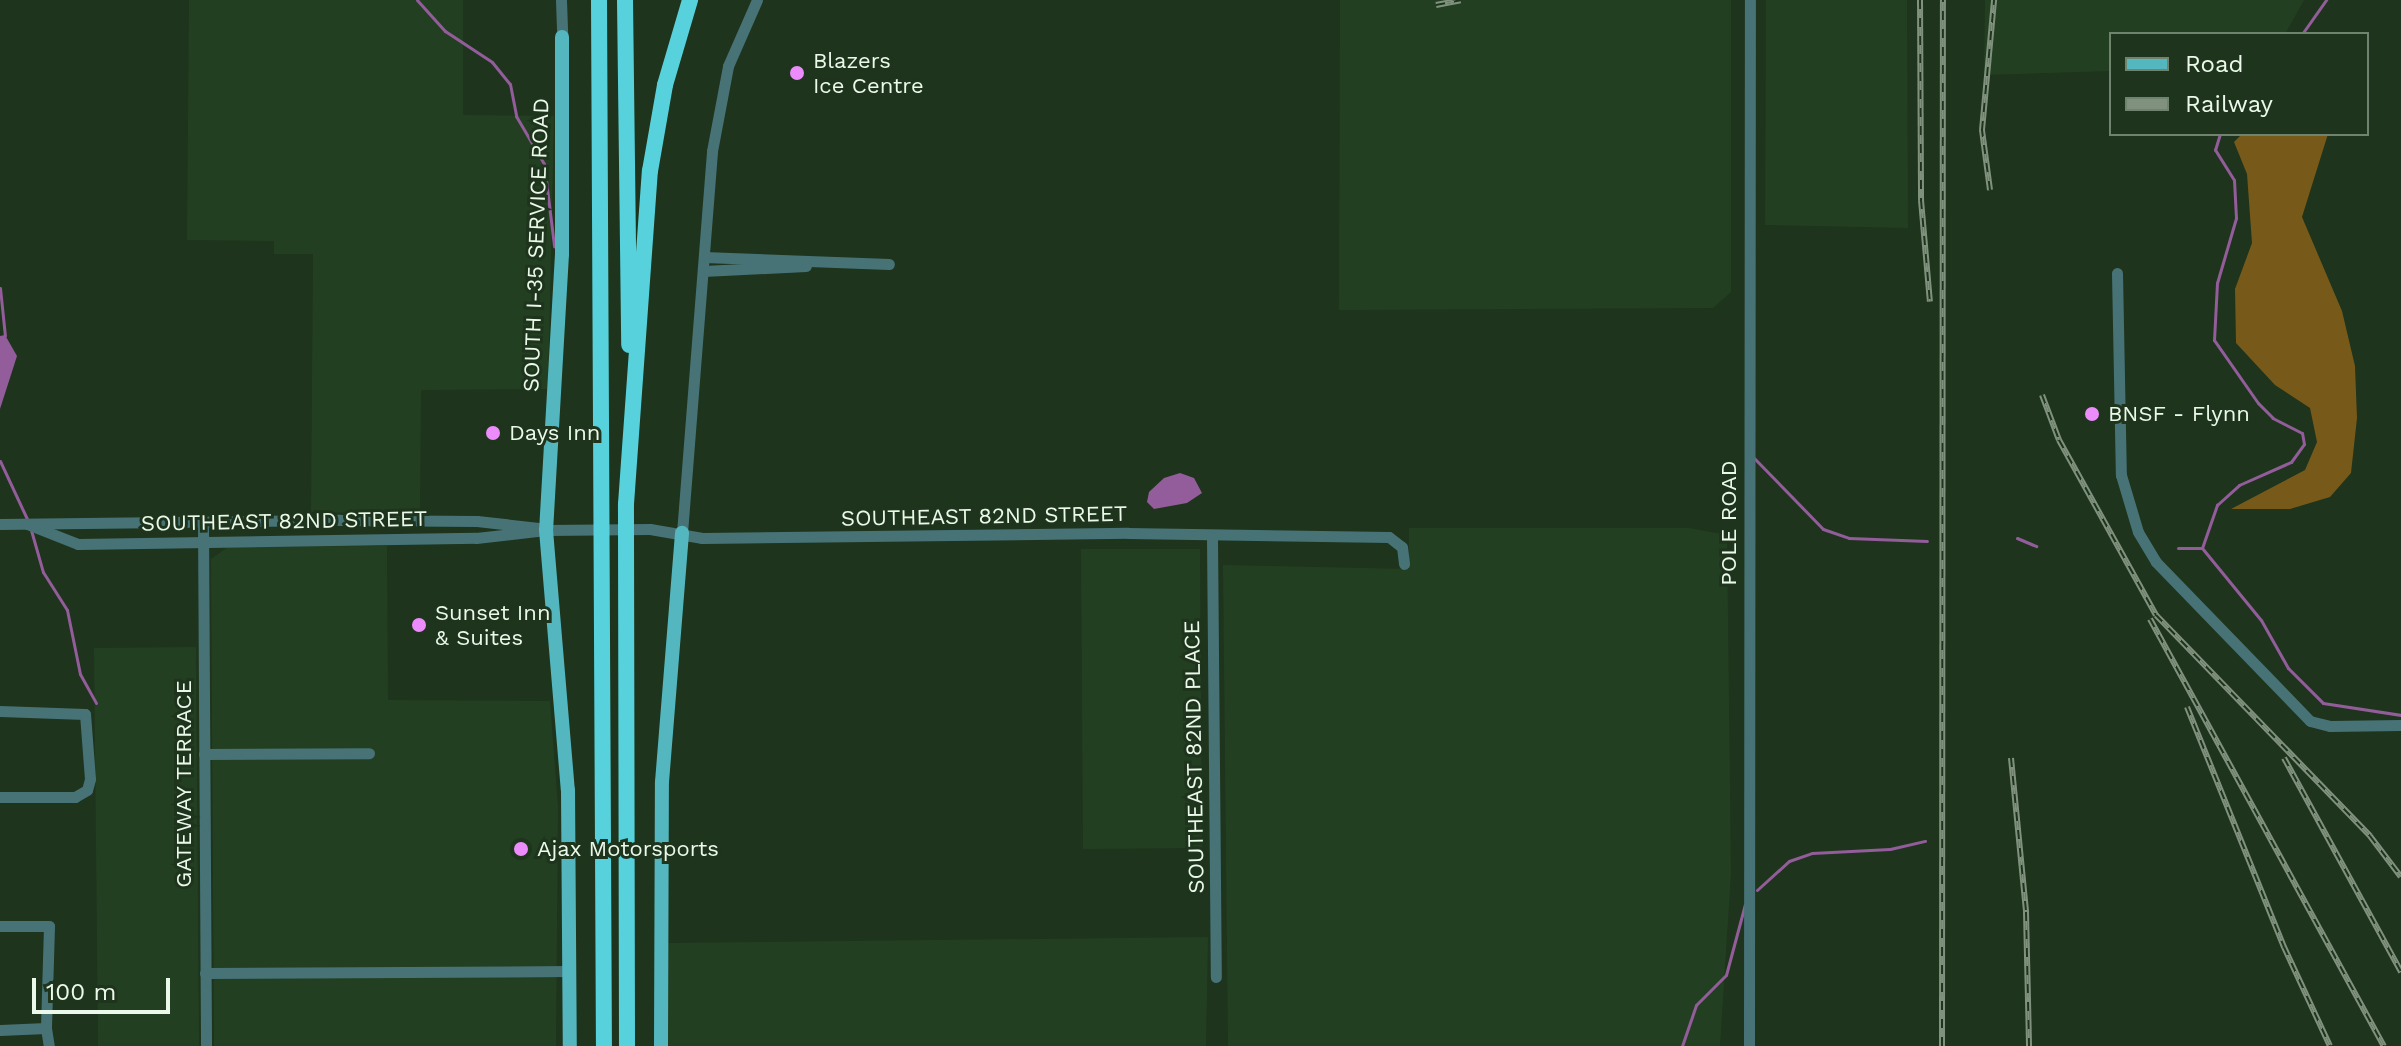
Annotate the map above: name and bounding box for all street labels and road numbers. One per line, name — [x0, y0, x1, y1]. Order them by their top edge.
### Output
street label: SOUTH I-35 SERVICE ROAD — [518, 97, 554, 393]
street label: POLE ROAD — [1716, 460, 1742, 586]
street label: SOUTHEAST 82ND STREET — [840, 500, 1128, 532]
street label: SOUTHEAST 82ND STREET — [140, 505, 428, 537]
street label: SOUTHEAST 82ND PLACE — [1178, 620, 1210, 894]
street label: GATEWAY TERRACE — [171, 680, 197, 888]

